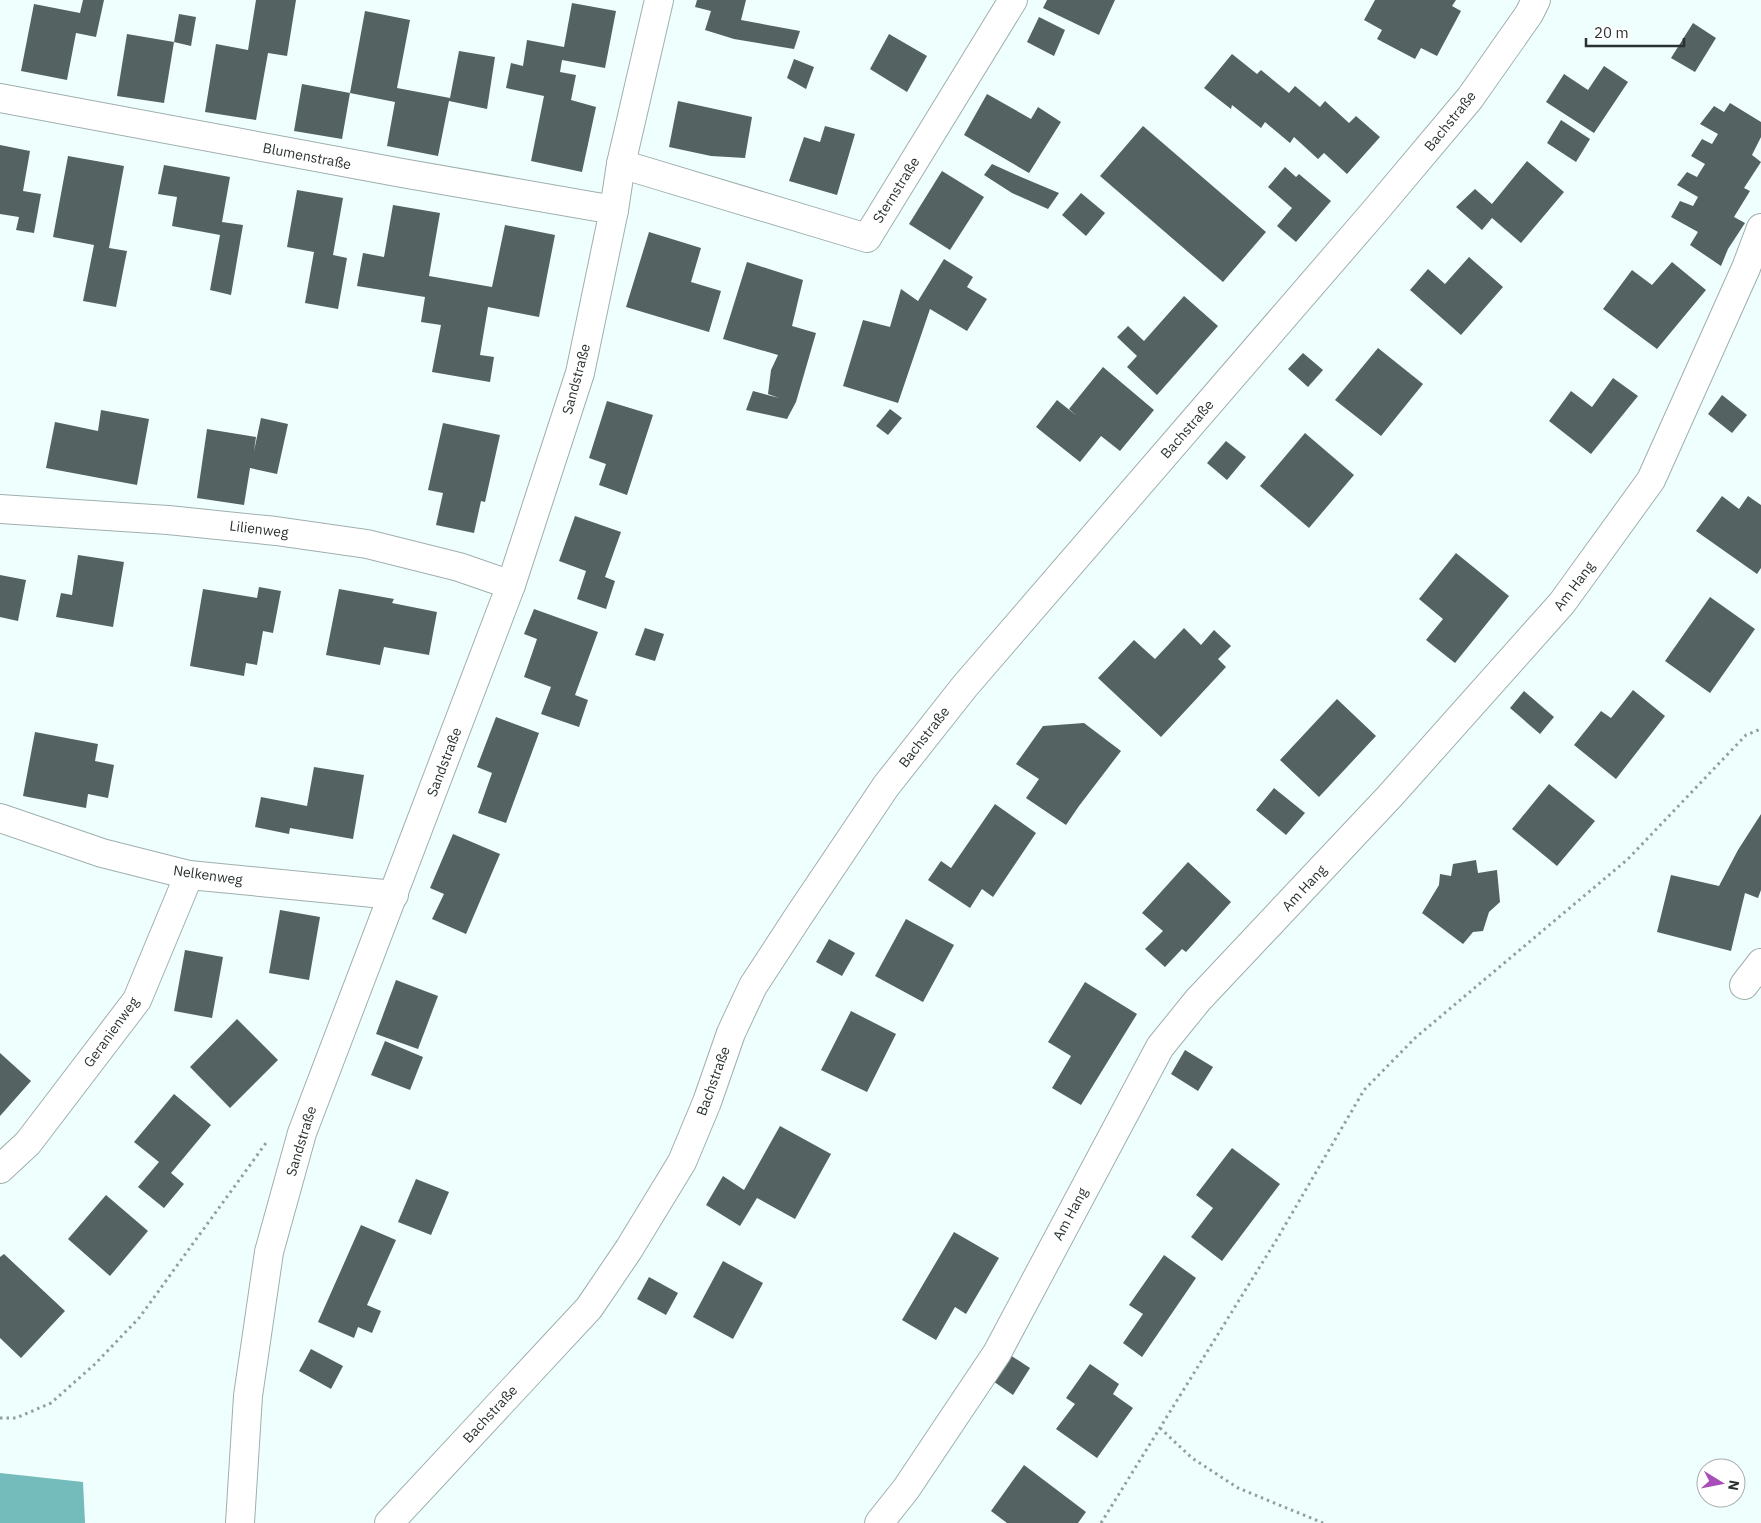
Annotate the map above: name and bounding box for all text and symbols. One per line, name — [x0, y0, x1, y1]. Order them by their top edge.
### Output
scale bar — [1586, 15, 1684, 47]
text: 20 m — [1594, 23, 1629, 42]
street label: Bachstraße — [1420, 87, 1480, 155]
street label: Blumenstraße — [261, 139, 353, 173]
street label: Sternstraße — [869, 153, 924, 226]
street label: Sandstraße — [558, 341, 594, 416]
street label: Bachstraße — [1156, 396, 1218, 462]
street label: Lilienweg — [229, 516, 290, 542]
street label: Am Hang — [1550, 557, 1599, 614]
street label: Bachstraße — [895, 703, 954, 771]
street label: Sandstraße — [423, 725, 466, 799]
street label: Am Hang — [1278, 860, 1331, 915]
street label: Nelkenweg — [172, 861, 244, 889]
street label: Geranienweg — [79, 993, 143, 1071]
street label: Bachstraße — [692, 1044, 734, 1118]
street label: Sandstraße — [282, 1103, 320, 1178]
street label: Am Hang — [1049, 1184, 1092, 1243]
street label: Bachstraße — [459, 1381, 522, 1447]
north arrow — [1696, 1458, 1746, 1508]
text: N — [1724, 1479, 1744, 1492]

